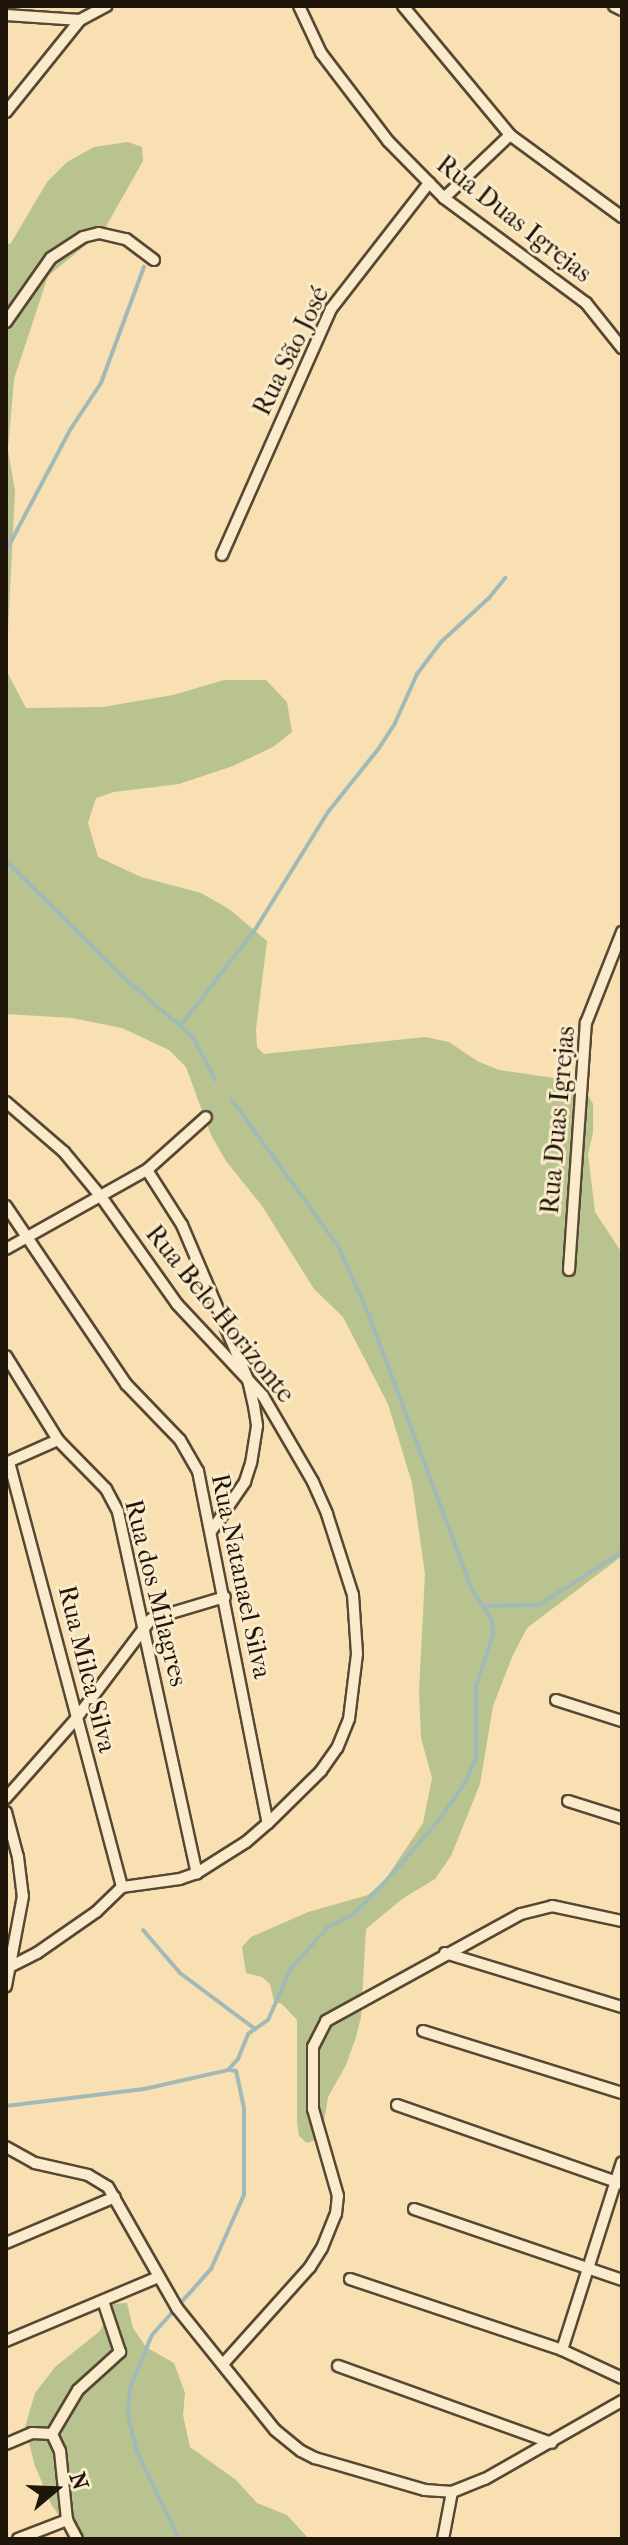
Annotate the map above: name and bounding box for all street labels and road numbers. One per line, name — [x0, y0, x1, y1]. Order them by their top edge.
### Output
street label: Rua Duas Igrejas — [430, 149, 598, 289]
street label: Rua São José — [246, 281, 336, 421]
street label: Rua Duas Igrejas — [534, 1025, 582, 1215]
street label: Rua Belo Horizonte — [139, 1219, 301, 1409]
street label: Rua Natanael Silva — [204, 1471, 278, 1681]
street label: Rua dos Milagres — [118, 1496, 194, 1690]
street label: Rua Milca Silva — [51, 1582, 123, 1756]

